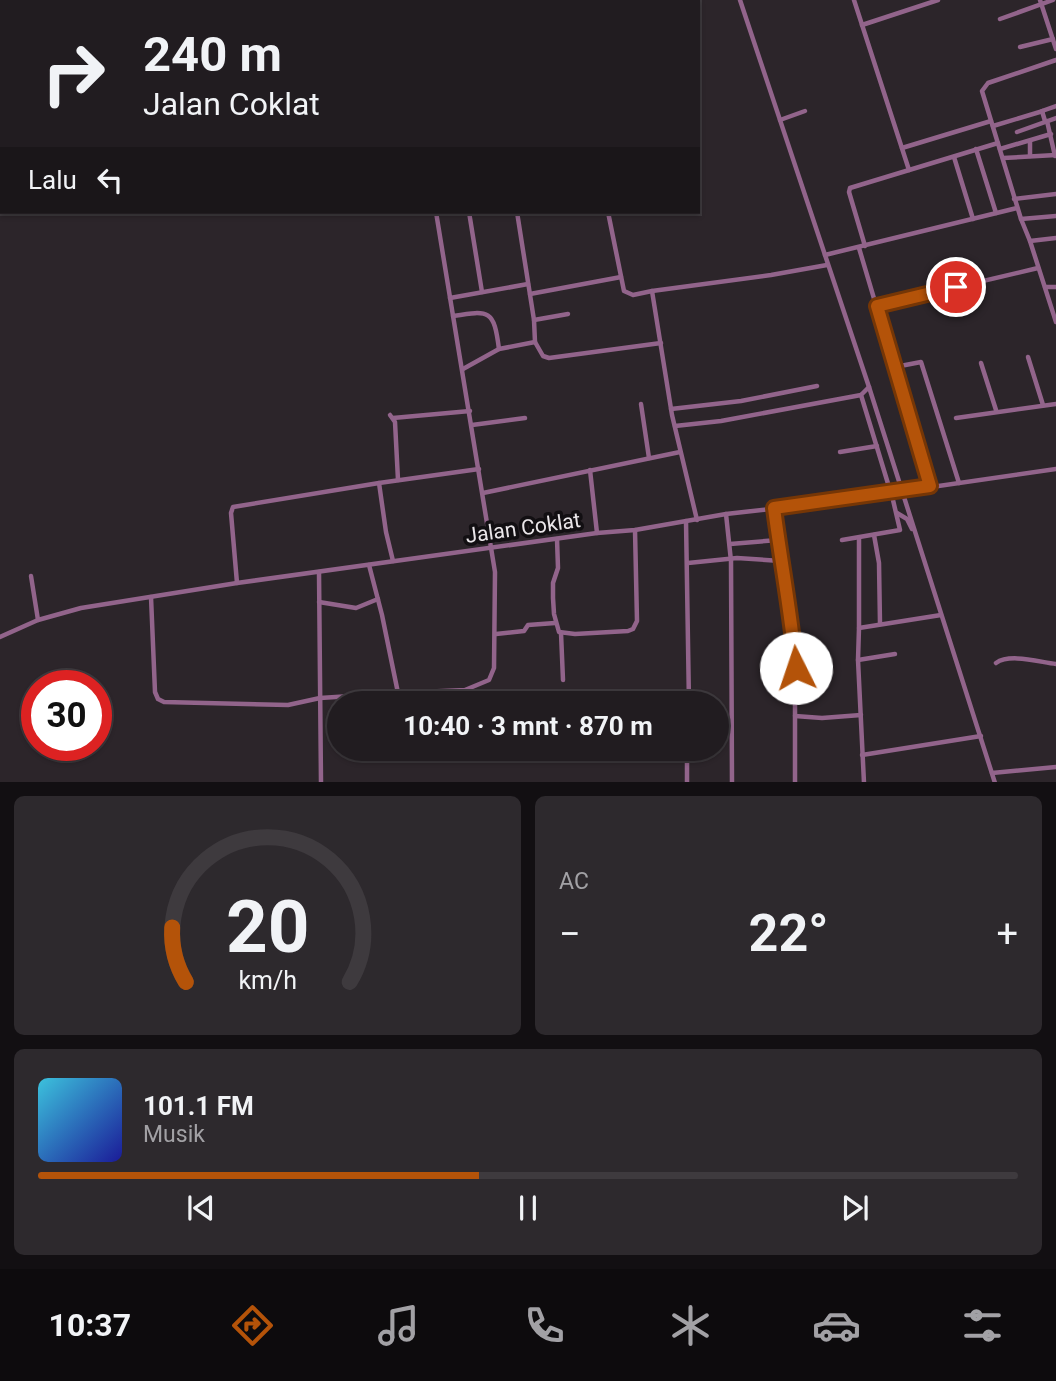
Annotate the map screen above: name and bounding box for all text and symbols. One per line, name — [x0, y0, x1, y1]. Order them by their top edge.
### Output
text: 240 m — [143, 26, 282, 83]
icon: right — [28, 28, 119, 119]
text: Jalan Coklat — [143, 85, 320, 123]
icon: left — [91, 161, 129, 199]
text: Lalu — [28, 165, 77, 195]
pin — [926, 257, 986, 317]
icon: arrive — [937, 268, 975, 306]
street label: Jalan Coklat — [464, 508, 582, 548]
position arrow — [759, 631, 833, 705]
speed limit sign: 30 — [21, 670, 112, 761]
text: 10:40 · 3 mnt · 870 m — [403, 711, 653, 741]
text: AC — [559, 868, 589, 895]
text: 20 — [226, 884, 309, 970]
text: 22° — [749, 903, 829, 964]
text: − — [559, 912, 581, 956]
text: + — [996, 912, 1018, 956]
text: km/h — [238, 965, 297, 994]
text: 101.1 FM — [143, 1091, 254, 1121]
text: Musik — [143, 1121, 205, 1148]
icon: previous — [182, 1189, 220, 1227]
icon: pause — [509, 1189, 547, 1227]
icon: next — [836, 1189, 874, 1227]
icon: directions — [228, 1301, 277, 1350]
icon: music — [374, 1301, 423, 1350]
icon: phone — [520, 1301, 569, 1350]
icon: climate — [666, 1301, 715, 1350]
icon: car — [812, 1301, 861, 1350]
icon: filters — [958, 1301, 1007, 1350]
text: 10:37 — [49, 1306, 131, 1344]

